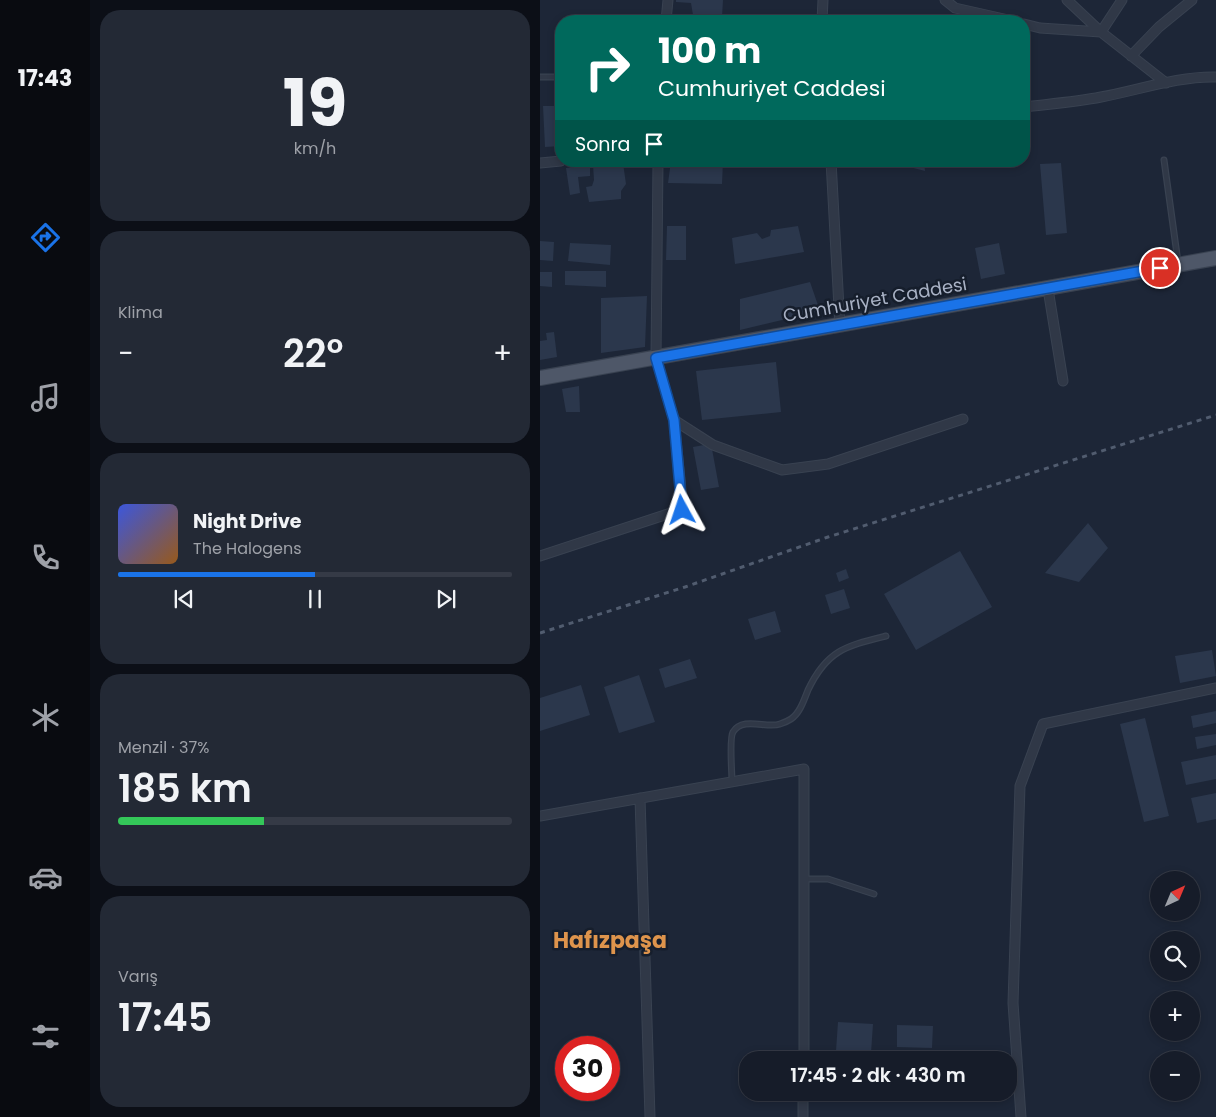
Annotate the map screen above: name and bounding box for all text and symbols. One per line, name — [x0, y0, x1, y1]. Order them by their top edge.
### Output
text: 100 m — [658, 26, 761, 75]
icon: right — [575, 35, 640, 100]
text: 19 — [283, 58, 347, 149]
text: 17:43 — [18, 63, 72, 94]
text: Cumhuriyet Caddesi — [658, 73, 886, 104]
icon: arrive — [640, 130, 668, 158]
text: Sonra — [575, 131, 630, 158]
text: km/h — [294, 137, 336, 160]
icon: directions — [28, 220, 63, 255]
pin — [1139, 247, 1181, 289]
icon: arrive — [1146, 254, 1174, 282]
street label: Cumhuriyet Caddesi — [781, 271, 969, 328]
text: Klima — [118, 301, 163, 324]
text: 22° — [283, 327, 343, 380]
text: − — [118, 334, 133, 373]
text: + — [493, 334, 512, 373]
icon: music — [28, 380, 63, 415]
position arrow — [655, 483, 707, 535]
text: Night Drive — [193, 508, 302, 535]
text: The Halogens — [193, 537, 301, 560]
icon: phone — [28, 540, 63, 575]
icon: previous — [170, 585, 198, 613]
icon: pause — [301, 585, 329, 613]
icon: next — [432, 585, 460, 613]
icon: climate — [28, 700, 63, 735]
text: Menzil · 37% — [118, 736, 209, 759]
text: 185 km — [118, 762, 252, 815]
icon: car — [28, 860, 63, 895]
north arrow — [1150, 871, 1200, 921]
map controls — [1150, 871, 1200, 1101]
district label: Hafızpaşa — [553, 925, 667, 956]
button: search — [1150, 931, 1200, 981]
text: Varış — [118, 965, 158, 988]
text: 17:45 — [118, 991, 212, 1044]
button: + — [1150, 991, 1200, 1041]
icon: filters — [28, 1019, 63, 1054]
speed limit sign: 30 — [555, 1036, 620, 1101]
button: − — [1150, 1051, 1200, 1101]
text: 17:45 · 2 dk · 430 m — [790, 1062, 966, 1089]

